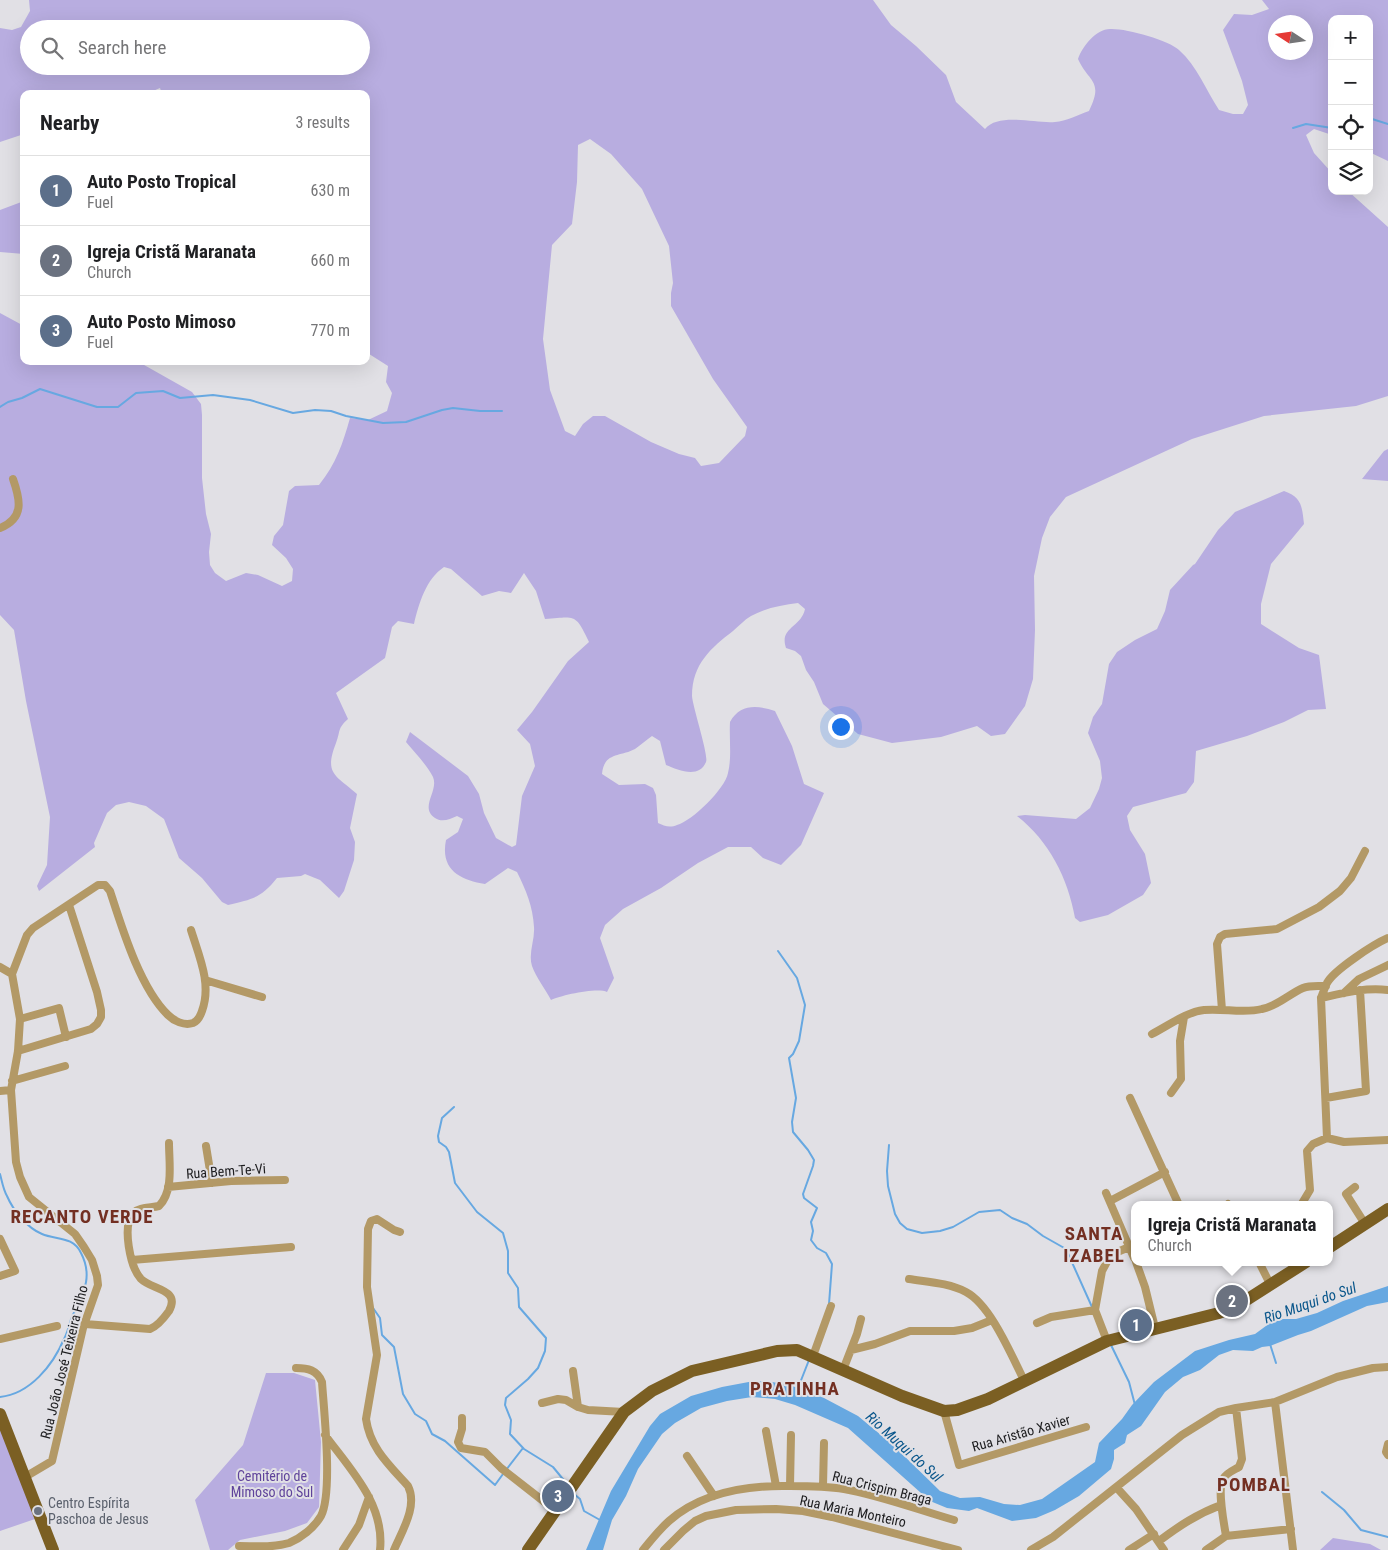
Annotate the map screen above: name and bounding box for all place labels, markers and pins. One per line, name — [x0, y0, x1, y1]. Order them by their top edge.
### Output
pin: 2 — [1216, 1282, 1248, 1320]
pin: 1 — [1120, 1306, 1152, 1344]
pin: 3 — [542, 1477, 574, 1515]
place label: Centro Espírita Paschoa de Jesus — [48, 1495, 149, 1527]
marker: Centro Espírita Paschoa de Jesus — [32, 1505, 44, 1517]

